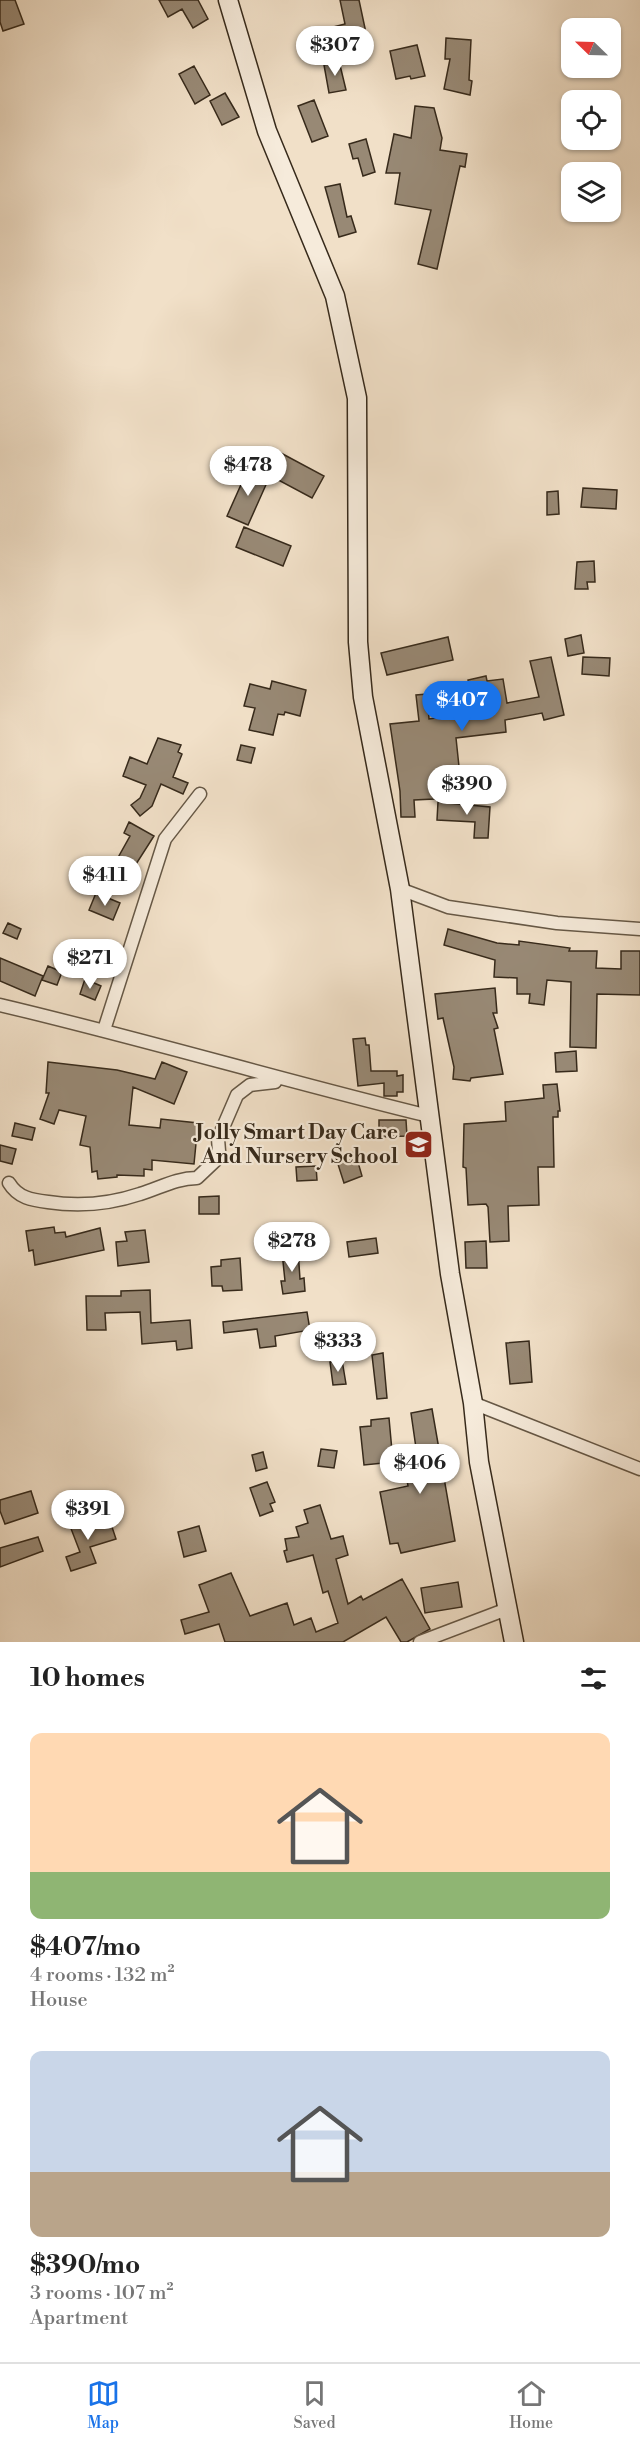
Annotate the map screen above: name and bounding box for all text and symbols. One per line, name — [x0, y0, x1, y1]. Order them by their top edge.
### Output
north arrow — [561, 18, 621, 78]
map controls — [561, 18, 621, 222]
pin: $307 — [299, 26, 371, 77]
text: $307 — [310, 33, 360, 58]
button: locate — [561, 90, 621, 150]
button: layers — [561, 162, 621, 222]
pin: $478 — [212, 446, 284, 497]
text: $478 — [224, 453, 272, 478]
pin: $407 — [426, 681, 498, 732]
text: $407 — [436, 688, 488, 713]
pin: $390 — [431, 765, 503, 816]
text: $390 — [441, 772, 493, 797]
pin: $411 — [69, 856, 141, 907]
text: $411 — [83, 863, 127, 888]
pin: $271 — [54, 939, 126, 990]
text: $271 — [67, 946, 113, 971]
place label: Jolly Smart Day Care And Nursery School — [192, 1120, 398, 1170]
school or university icon: Jolly Smart Day Care And Nursery School — [403, 1129, 435, 1161]
pin: $278 — [256, 1222, 328, 1273]
text: $278 — [268, 1229, 316, 1254]
pin: $333 — [302, 1322, 374, 1373]
text: $333 — [314, 1329, 362, 1354]
pin: $406 — [384, 1444, 456, 1495]
text: $406 — [394, 1451, 446, 1476]
pin: $391 — [52, 1490, 124, 1541]
text: $391 — [65, 1497, 111, 1522]
text: 10 homes — [30, 1662, 145, 1694]
icon: filters — [577, 1662, 610, 1695]
icon: home — [266, 1772, 374, 1880]
text: $407/mo — [30, 1931, 141, 1963]
text: 4 rooms · 132 m² — [30, 1963, 174, 1988]
text: House — [30, 1988, 88, 2013]
icon: home — [266, 2090, 374, 2198]
text: $390/mo — [30, 2249, 140, 2281]
text: 3 rooms · 107 m² — [30, 2281, 174, 2306]
text: Apartment — [30, 2306, 128, 2331]
tab: Map — [87, 2377, 120, 2433]
tab: Saved — [294, 2377, 336, 2433]
tab: Home — [509, 2377, 553, 2433]

